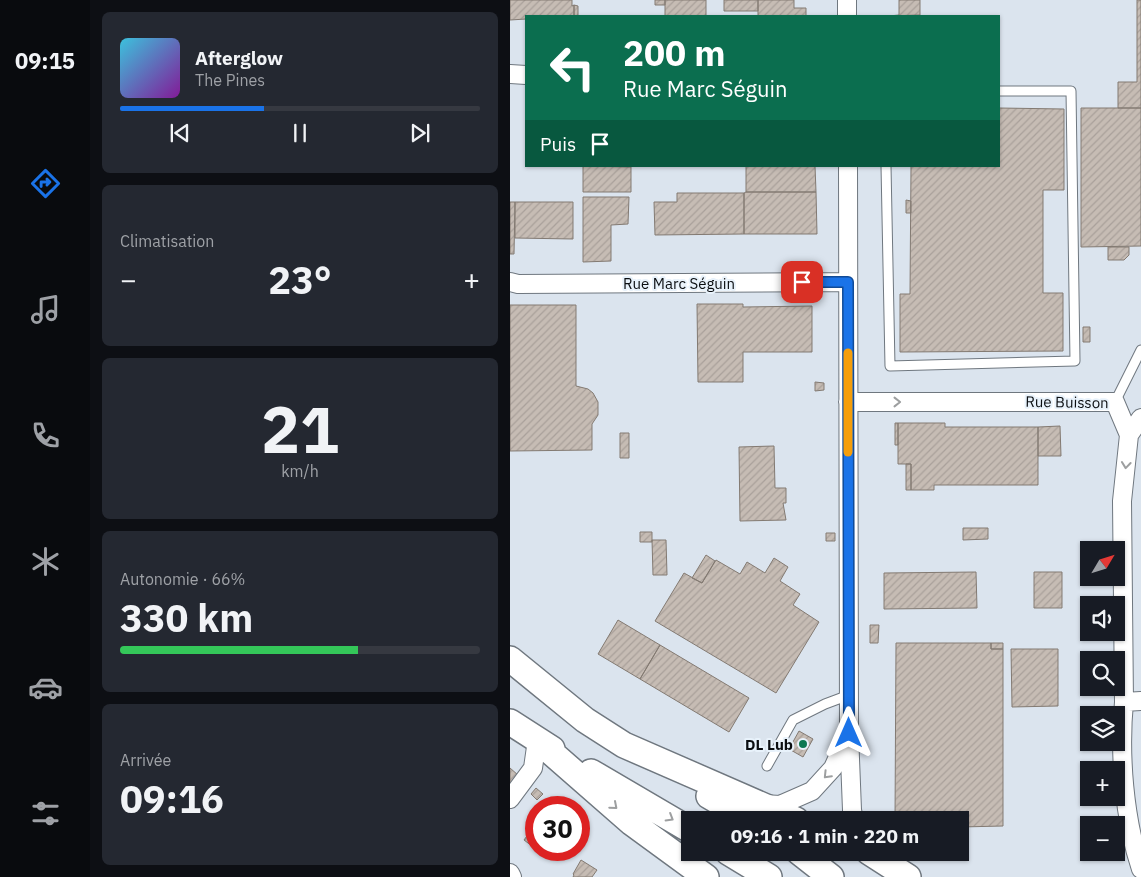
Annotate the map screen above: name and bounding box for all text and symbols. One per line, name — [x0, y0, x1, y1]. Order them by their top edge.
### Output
text: 200 m — [623, 30, 726, 76]
icon: left — [540, 35, 605, 100]
text: 09:15 — [15, 46, 75, 75]
text: Afterglow — [195, 46, 283, 70]
text: The Pines — [195, 70, 265, 90]
text: Rue Marc Séguin — [623, 74, 788, 103]
icon: previous — [166, 119, 194, 147]
icon: pause — [286, 119, 314, 147]
icon: next — [406, 119, 434, 147]
icon: arrive — [586, 130, 614, 158]
text: Puis — [540, 132, 576, 156]
icon: directions — [28, 166, 63, 201]
text: Climatisation — [120, 231, 214, 251]
text: 23° — [268, 255, 332, 304]
text: − — [120, 261, 137, 298]
text: + — [463, 261, 480, 298]
pin — [781, 261, 823, 303]
icon: arrive — [788, 268, 816, 296]
street label: Rue Marc Séguin — [623, 274, 735, 293]
icon: music — [28, 292, 63, 327]
text: 21 — [261, 386, 339, 471]
street label: Rue Buisson — [1025, 392, 1109, 412]
one-way arrow — [894, 397, 901, 407]
icon: phone — [28, 418, 63, 453]
text: km/h — [281, 461, 319, 481]
one-way arrow — [1120, 462, 1131, 470]
north arrow — [1080, 541, 1125, 586]
map controls — [1080, 541, 1125, 861]
icon: climate — [28, 544, 63, 579]
text: Autonomie · 66% — [120, 569, 245, 589]
text: 330 km — [120, 593, 253, 642]
button: sound — [1080, 596, 1125, 641]
button: search — [1080, 651, 1125, 696]
icon: car — [28, 670, 63, 705]
position arrow — [822, 706, 874, 758]
button: layers — [1080, 706, 1125, 751]
place label: DL Lub — [745, 735, 793, 754]
marker: DL Lub — [797, 738, 809, 750]
text: Arrivée — [120, 750, 171, 770]
button: + — [1080, 761, 1125, 806]
one-way arrow — [824, 770, 833, 779]
text: 09:16 — [120, 774, 224, 823]
icon: filters — [28, 796, 63, 831]
speed limit sign: 30 — [525, 796, 590, 861]
one-way arrow — [608, 801, 617, 810]
one-way arrow — [664, 811, 673, 821]
button: − — [1080, 816, 1125, 861]
text: 09:16 · 1 min · 220 m — [731, 824, 919, 848]

